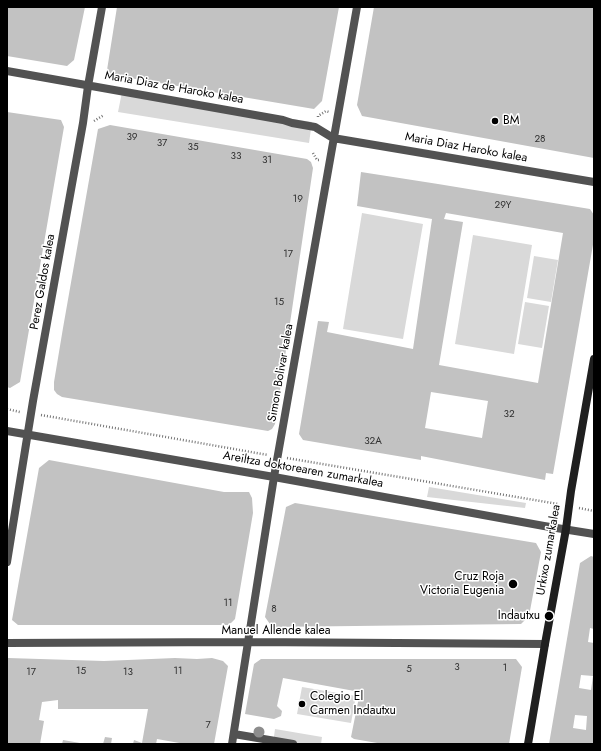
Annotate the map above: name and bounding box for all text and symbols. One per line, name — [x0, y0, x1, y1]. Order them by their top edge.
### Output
street label: Maria Diaz de Haroko kalea — [103, 69, 245, 107]
place label: BM — [503, 114, 519, 128]
marker: BM — [490, 116, 500, 126]
street label: Maria Diaz Haroko kalea — [404, 130, 528, 166]
house number: 39 — [126, 132, 138, 144]
house number: 28 — [534, 134, 546, 146]
house number: 37 — [157, 138, 167, 150]
house number: 35 — [187, 142, 199, 154]
house number: 33 — [231, 151, 241, 163]
house number: 31 — [262, 155, 272, 167]
house number: 19 — [293, 194, 303, 206]
house number: 29Y — [495, 200, 511, 212]
street label: Perez Galdos kalea — [27, 233, 59, 331]
house number: 17 — [283, 249, 293, 261]
house number: 15 — [274, 297, 284, 309]
street label: Simon Bolivar kalea — [265, 323, 297, 423]
house number: 32 — [503, 409, 515, 421]
house number: 32A — [364, 436, 382, 448]
street label: Areiltza doktorearen zumarkalea — [222, 449, 384, 491]
street label: Urkixo zumarkalea — [534, 504, 564, 596]
place label: Cruz Roja Victoria Eugenia — [420, 570, 504, 598]
marker: Cruz Roja Victoria Eugenia — [507, 578, 519, 590]
house number: 11 — [224, 598, 232, 610]
house number: 8 — [271, 604, 277, 616]
place label: Indautxu — [498, 609, 540, 623]
marker: Indautxu — [543, 610, 555, 622]
street label: Manuel Allende kalea — [222, 624, 330, 638]
house number: 3 — [454, 662, 460, 674]
house number: 1 — [503, 663, 507, 675]
house number: 5 — [406, 664, 412, 676]
house number: 15 — [76, 666, 86, 678]
house number: 11 — [174, 666, 182, 678]
house number: 17 — [26, 667, 36, 679]
house number: 13 — [123, 667, 133, 679]
place label: Colegio El Carmen Indautxu — [310, 690, 396, 718]
marker: Colegio El Carmen Indautxu — [297, 699, 307, 709]
house number: 7 — [205, 720, 211, 732]

